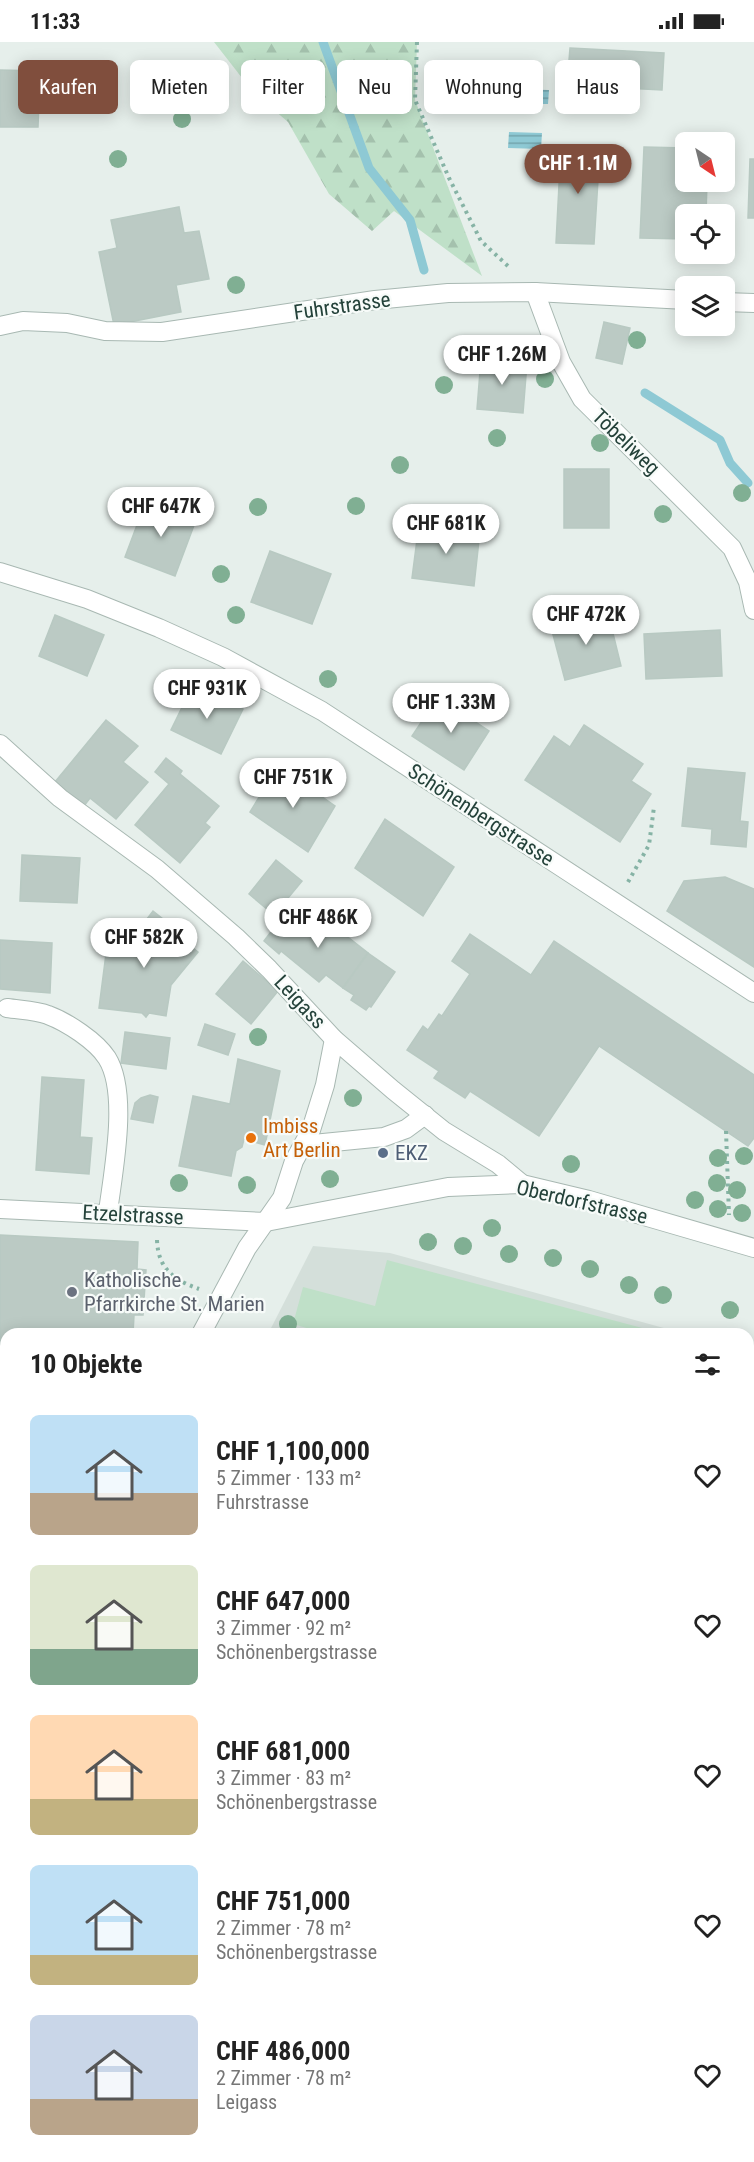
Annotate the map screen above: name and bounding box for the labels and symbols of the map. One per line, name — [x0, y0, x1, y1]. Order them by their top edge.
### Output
north arrow — [675, 132, 735, 192]
pin: CHF 1.1M — [516, 144, 640, 195]
street label: Fuhrstrasse — [292, 287, 392, 325]
pin: CHF 1.26M — [433, 335, 571, 386]
street label: Töbeliweg — [587, 404, 665, 480]
pin: CHF 647K — [99, 487, 223, 538]
pin: CHF 681K — [384, 504, 508, 555]
pin: CHF 472K — [524, 595, 648, 646]
pin: CHF 931K — [145, 669, 269, 720]
pin: CHF 1.33M — [382, 683, 520, 734]
pin: CHF 751K — [231, 758, 355, 809]
street label: Schönenbergstrasse — [404, 759, 559, 871]
pin: CHF 486K — [256, 898, 380, 949]
pin: CHF 582K — [82, 918, 206, 969]
street label: Leigass — [269, 970, 331, 1034]
place label: Imbiss Art Berlin — [263, 1114, 341, 1162]
marker: Imbiss Art Berlin — [244, 1131, 258, 1145]
place label: EKZ — [395, 1141, 428, 1165]
marker: EKZ — [376, 1146, 390, 1160]
street label: Oberdorfstrasse — [514, 1175, 650, 1229]
street label: Etzelstrasse — [82, 1200, 184, 1230]
place label: Katholische Pfarrkirche St. Marien — [84, 1268, 265, 1316]
marker: Katholische Pfarrkirche St. Marien — [65, 1285, 79, 1299]

